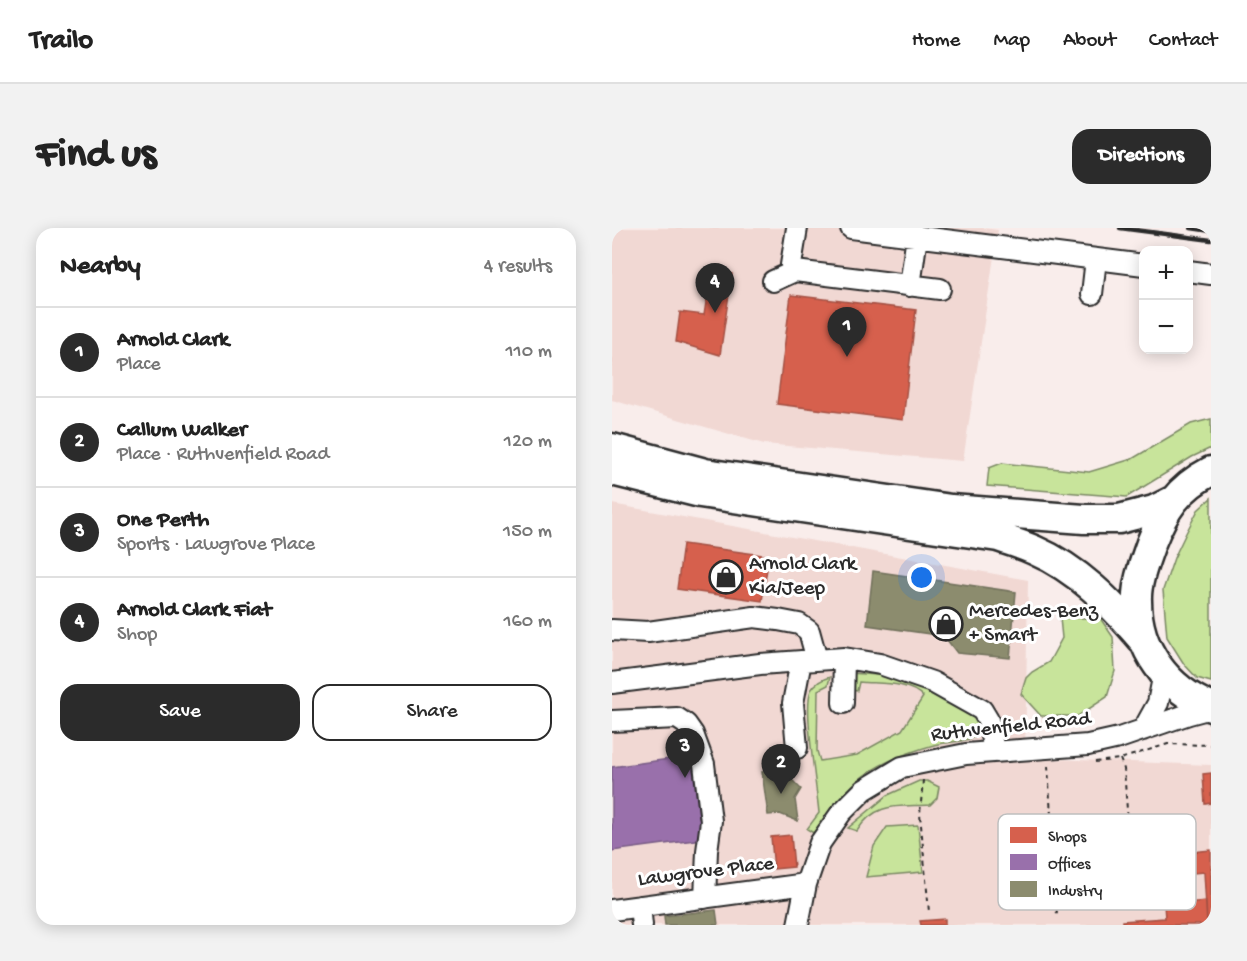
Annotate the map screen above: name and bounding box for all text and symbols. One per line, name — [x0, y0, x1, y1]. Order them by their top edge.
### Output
text: Trailo — [30, 25, 93, 58]
text: Home — [912, 29, 960, 54]
text: Map — [993, 29, 1030, 54]
text: About — [1063, 29, 1116, 54]
text: Contact — [1149, 29, 1217, 54]
button: Directions — [1072, 129, 1211, 184]
text: Find us — [36, 132, 156, 181]
map controls — [1139, 246, 1193, 354]
button: + — [1139, 246, 1193, 300]
text: Nearby — [60, 252, 141, 283]
text: 4 results — [484, 256, 552, 279]
pin: 4 — [696, 264, 734, 313]
button: − — [1139, 300, 1193, 354]
pin: 1 — [828, 308, 866, 357]
text: Arnold Clark — [117, 328, 229, 354]
text: 1 — [75, 341, 84, 364]
text: 110 m — [506, 341, 552, 364]
text: Place — [117, 354, 161, 377]
text: Callum Walker — [117, 418, 247, 444]
text: 2 — [75, 431, 84, 454]
text: 120 m — [504, 431, 552, 454]
text: Place · Ruthvenfield Road — [117, 444, 329, 467]
text: One Perth — [117, 508, 209, 534]
text: 3 — [74, 521, 85, 544]
text: 150 m — [503, 521, 552, 544]
text: Sports · Lawgrove Place — [117, 534, 315, 557]
place label: Arnold Clark Kia/Jeep — [749, 553, 859, 602]
shop icon: Arnold Clark Kia/Jeep — [708, 559, 744, 595]
your location — [907, 563, 936, 592]
text: Arnold Clark Fiat — [117, 598, 272, 624]
place label: Mercedes-Benz + Smart — [969, 600, 1099, 649]
shop icon: Mercedes-Benz + Smart — [928, 606, 964, 642]
text: 4 — [75, 611, 84, 634]
text: 160 m — [503, 611, 552, 634]
text: Shop — [117, 624, 157, 647]
button: Save — [60, 684, 300, 741]
button: Share — [312, 684, 552, 741]
street label: Ruthvenfield Road — [930, 707, 1094, 749]
pin: 3 — [666, 728, 704, 778]
pin: 2 — [762, 744, 800, 794]
legend — [998, 814, 1196, 910]
text: Shops — [1048, 829, 1087, 848]
street label: Lawgrove Place — [637, 852, 777, 894]
text: Offices — [1048, 856, 1092, 875]
text: Industry — [1048, 883, 1102, 902]

